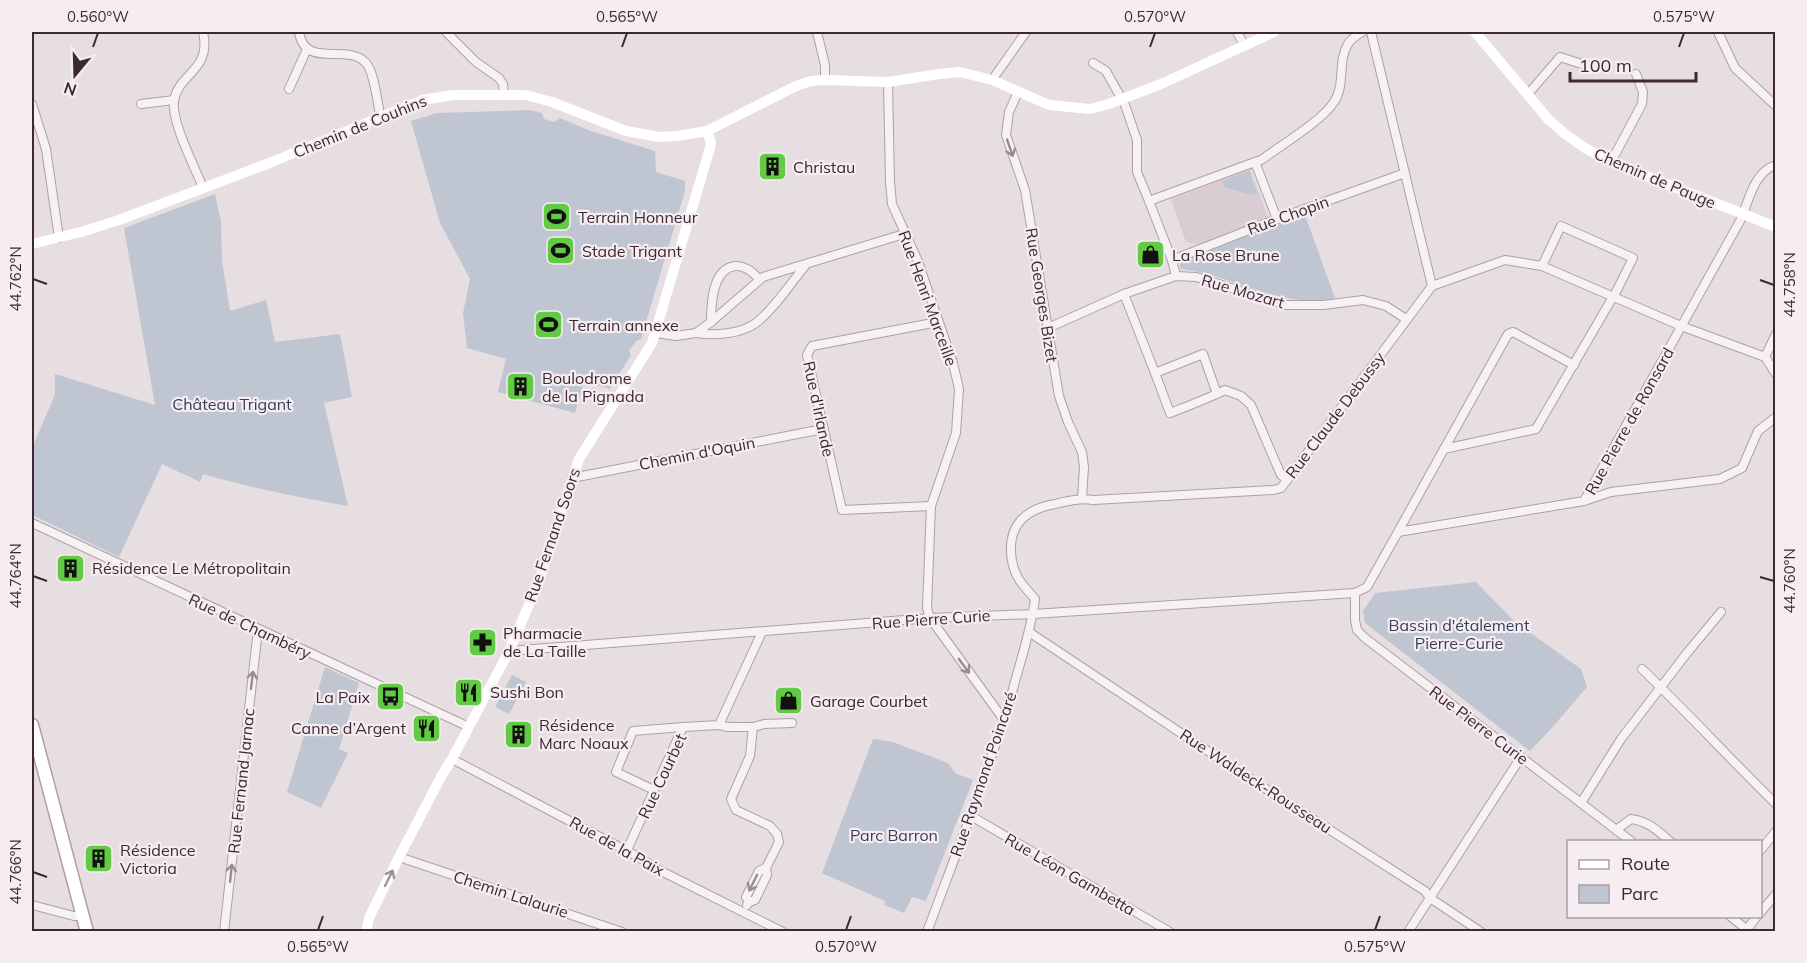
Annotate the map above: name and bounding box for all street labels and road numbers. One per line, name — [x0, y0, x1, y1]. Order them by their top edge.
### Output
street label: Chemin de Couhins — [290, 90, 430, 162]
street label: Chemin de Pauge — [1591, 143, 1719, 213]
street label: Rue Chopin — [1244, 191, 1332, 239]
street label: Rue Georges Bizet — [1021, 226, 1063, 364]
street label: Rue Henri Marceille — [894, 227, 962, 369]
street label: Rue Mozart — [1199, 270, 1287, 313]
street label: Rue Pierre de Ronsard — [1580, 344, 1678, 498]
street label: Rue Claude Debussy — [1281, 348, 1389, 482]
street label: Rue d'Irlande — [799, 359, 839, 459]
street label: Chemin d'Oquin — [637, 432, 757, 474]
street label: Rue Fernand Soors — [520, 465, 584, 605]
street label: Rue de Chambéry — [186, 589, 315, 663]
street label: Rue Pierre Curie — [871, 605, 991, 633]
street label: Rue Pierre Curie — [1426, 681, 1532, 769]
street label: Rue Raymond Poincaré — [945, 689, 1021, 859]
street label: Rue Fernand Jarnac — [223, 707, 259, 855]
street label: Rue Waldeck-Rousseau — [1176, 724, 1336, 838]
street label: Rue Courbet — [634, 730, 691, 822]
street label: Rue de la Paix — [566, 812, 668, 880]
street label: Rue Léon Gambetta — [1001, 828, 1139, 920]
street label: Chemin Lalaurie — [451, 866, 571, 922]

